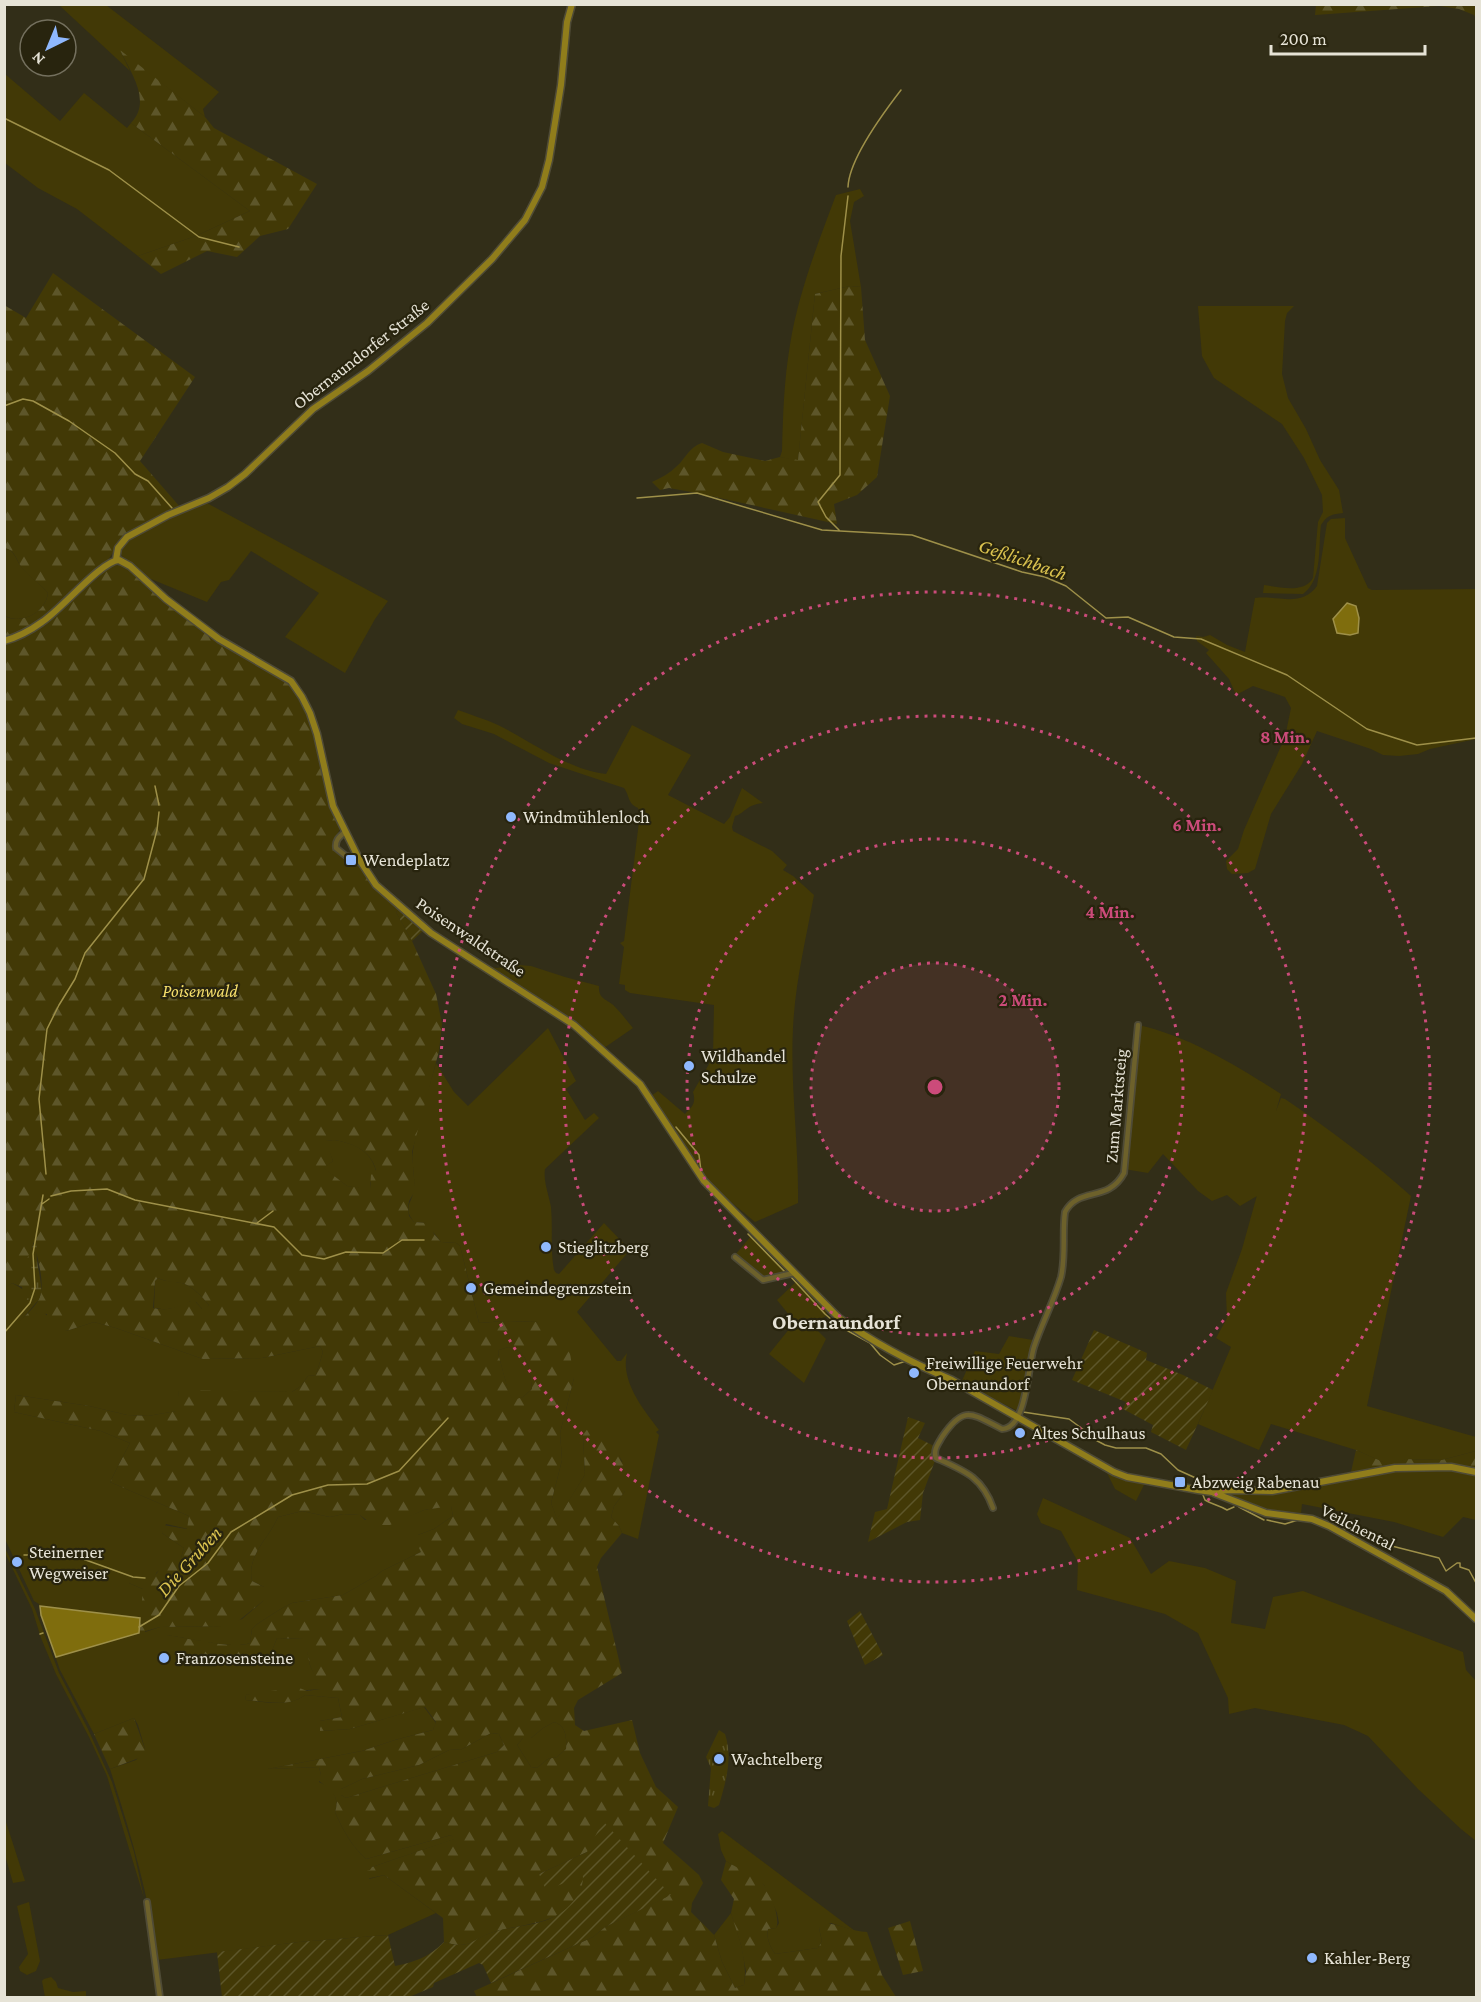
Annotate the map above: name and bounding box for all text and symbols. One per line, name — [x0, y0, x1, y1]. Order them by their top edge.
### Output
north arrow — [18, 18, 78, 78]
scale bar — [1271, 18, 1426, 56]
text: 200 m — [1280, 29, 1327, 49]
text: N — [28, 49, 48, 69]
street label: Obernaundorfer Straße — [289, 295, 433, 413]
water label: Geßlichbach — [976, 534, 1070, 585]
text: 8 Min. — [1260, 727, 1310, 747]
place label: Windmühlenloch — [523, 807, 650, 827]
marker: Windmühlenloch — [504, 810, 518, 824]
text: 6 Min. — [1172, 815, 1222, 835]
place label: Wendeplatz — [363, 850, 450, 870]
marker: Wendeplatz — [344, 853, 358, 867]
street label: Poisenwaldstraße — [412, 893, 530, 981]
text: 4 Min. — [1085, 902, 1135, 922]
park label: Poisenwald — [162, 981, 238, 1001]
text: 2 Min. — [999, 990, 1047, 1010]
place label: Wildhandel Schulze — [701, 1046, 786, 1087]
street label: Zum Marktsteig — [1101, 1048, 1131, 1164]
marker: Wildhandel Schulze — [682, 1059, 696, 1073]
centre of rings — [925, 1077, 945, 1097]
place label: Stieglitzberg — [558, 1237, 649, 1257]
marker: Stieglitzberg — [539, 1240, 553, 1254]
place label: Gemeindegrenzstein — [483, 1278, 632, 1298]
marker: Gemeindegrenzstein — [464, 1281, 478, 1295]
district label: Obernaundorf — [772, 1310, 901, 1334]
place label: Freiwillige Feuerwehr Obernaundorf — [926, 1353, 1083, 1394]
marker: Freiwillige Feuerwehr Obernaundorf — [907, 1366, 921, 1380]
place label: Altes Schulhaus — [1032, 1423, 1146, 1443]
marker: Altes Schulhaus — [1013, 1426, 1027, 1440]
place label: Abzweig Rabenau — [1192, 1472, 1320, 1492]
marker: Abzweig Rabenau — [1173, 1475, 1187, 1489]
street label: Veilchental — [1318, 1500, 1399, 1554]
water label: Die Gruben — [152, 1522, 226, 1600]
place label: Steinerner Wegweiser — [29, 1542, 109, 1583]
marker: Steinerner Wegweiser — [10, 1555, 24, 1569]
place label: Franzosensteine — [176, 1648, 293, 1668]
marker: Franzosensteine — [157, 1651, 171, 1665]
place label: Wachtelberg — [731, 1749, 823, 1769]
marker: Wachtelberg — [712, 1752, 726, 1766]
place label: Kahler-Berg — [1324, 1948, 1411, 1968]
marker: Kahler-Berg — [1305, 1951, 1319, 1965]

